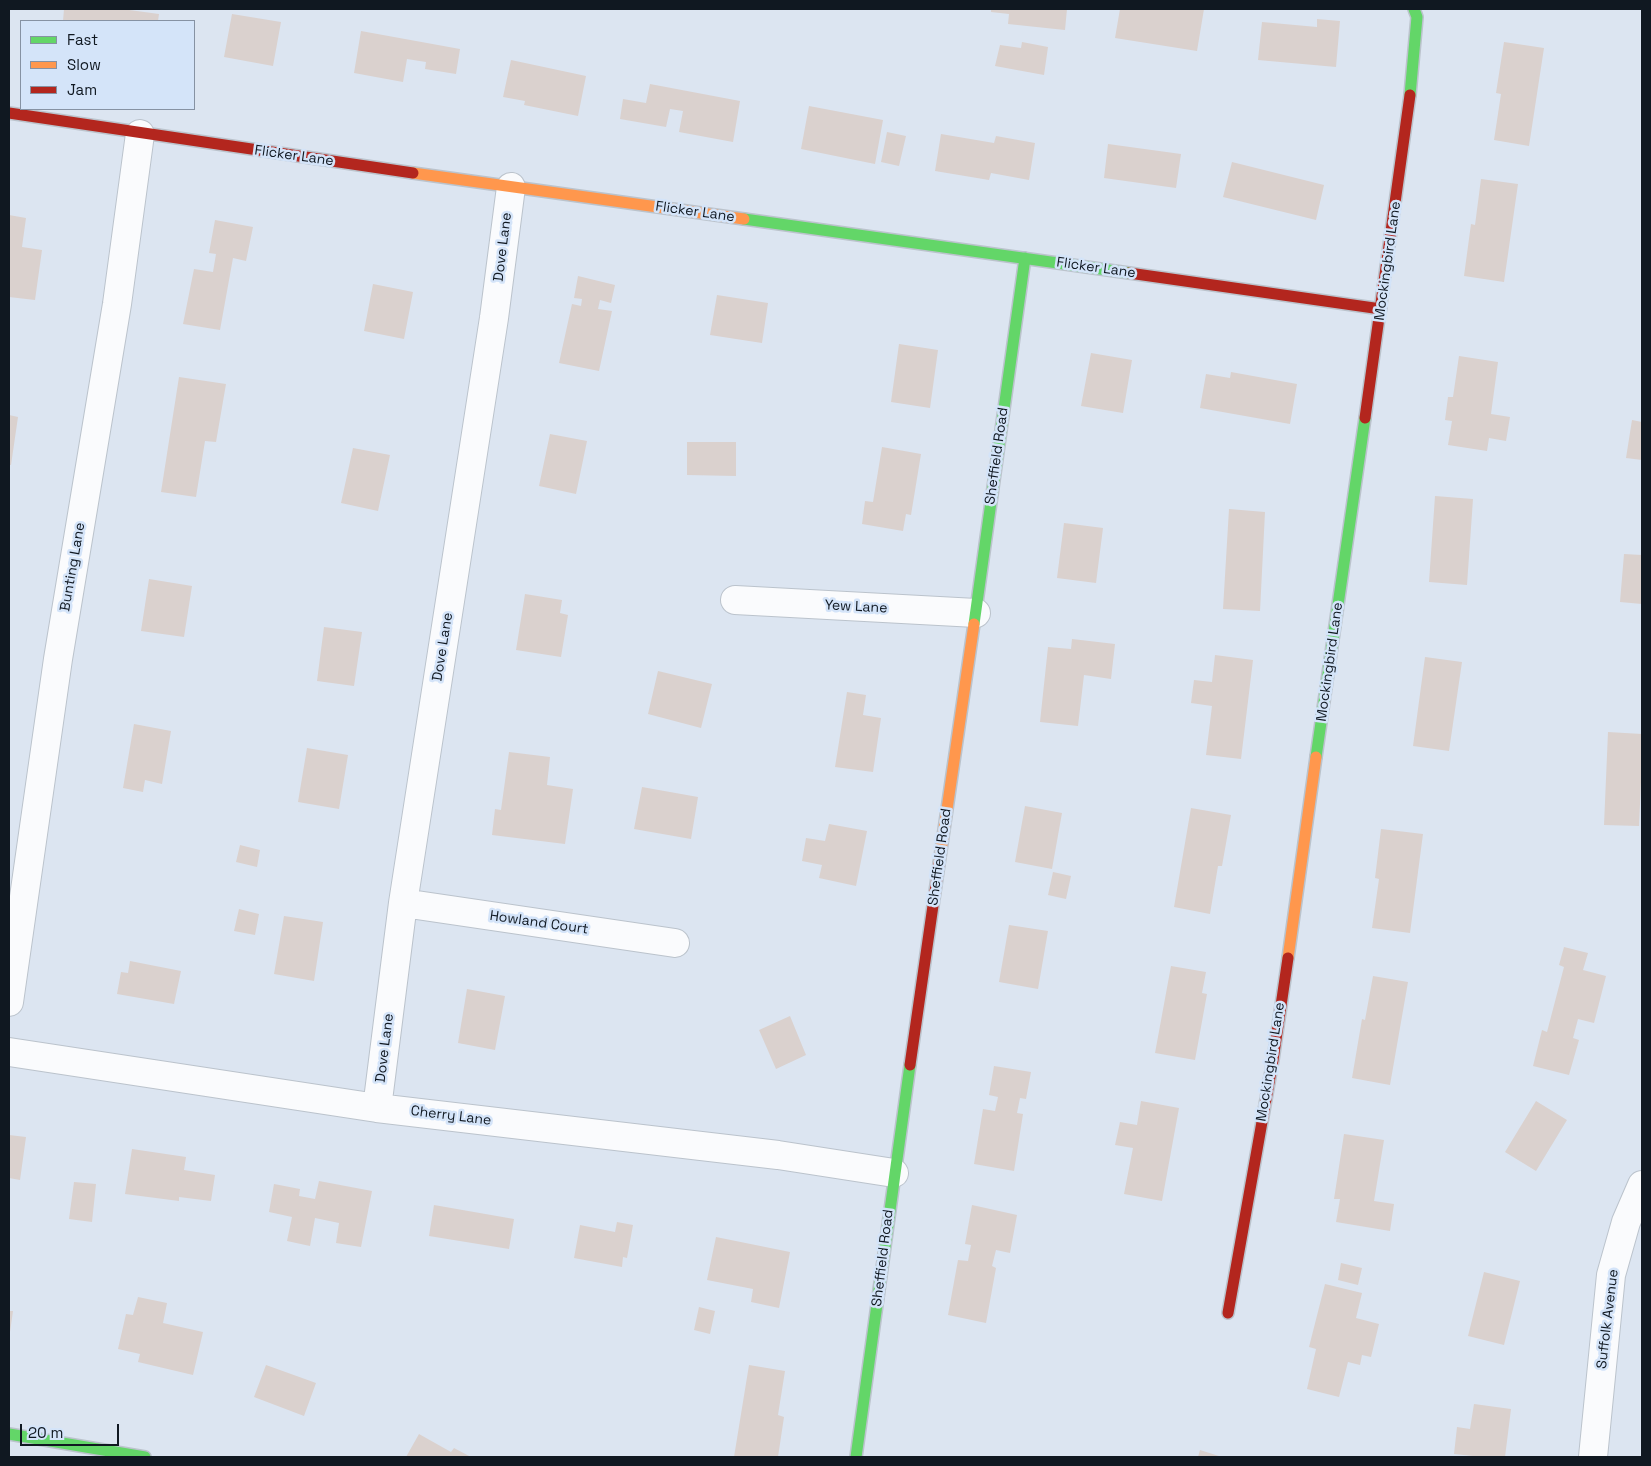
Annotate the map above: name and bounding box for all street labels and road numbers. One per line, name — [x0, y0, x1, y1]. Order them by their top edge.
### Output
street label: Flicker Lane — [253, 142, 335, 170]
street label: Flicker Lane — [654, 198, 736, 226]
street label: Mockingbird Lane — [1371, 200, 1405, 322]
street label: Dove Lane — [490, 212, 516, 282]
street label: Flicker Lane — [1055, 254, 1137, 282]
street label: Sheffield Road — [982, 406, 1012, 506]
street label: Bunting Lane — [57, 521, 89, 613]
street label: Yew Lane — [824, 597, 888, 617]
street label: Mockingbird Lane — [1313, 601, 1347, 723]
street label: Dove Lane — [429, 611, 457, 683]
street label: Sheffield Road — [925, 807, 955, 907]
street label: Howland Court — [489, 908, 589, 938]
street label: Mockingbird Lane — [1253, 1001, 1289, 1123]
street label: Dove Lane — [372, 1013, 398, 1083]
street label: Cherry Lane — [410, 1103, 492, 1129]
street label: Sheffield Road — [869, 1209, 897, 1307]
street label: Suffolk Avenue — [1594, 1268, 1622, 1370]

